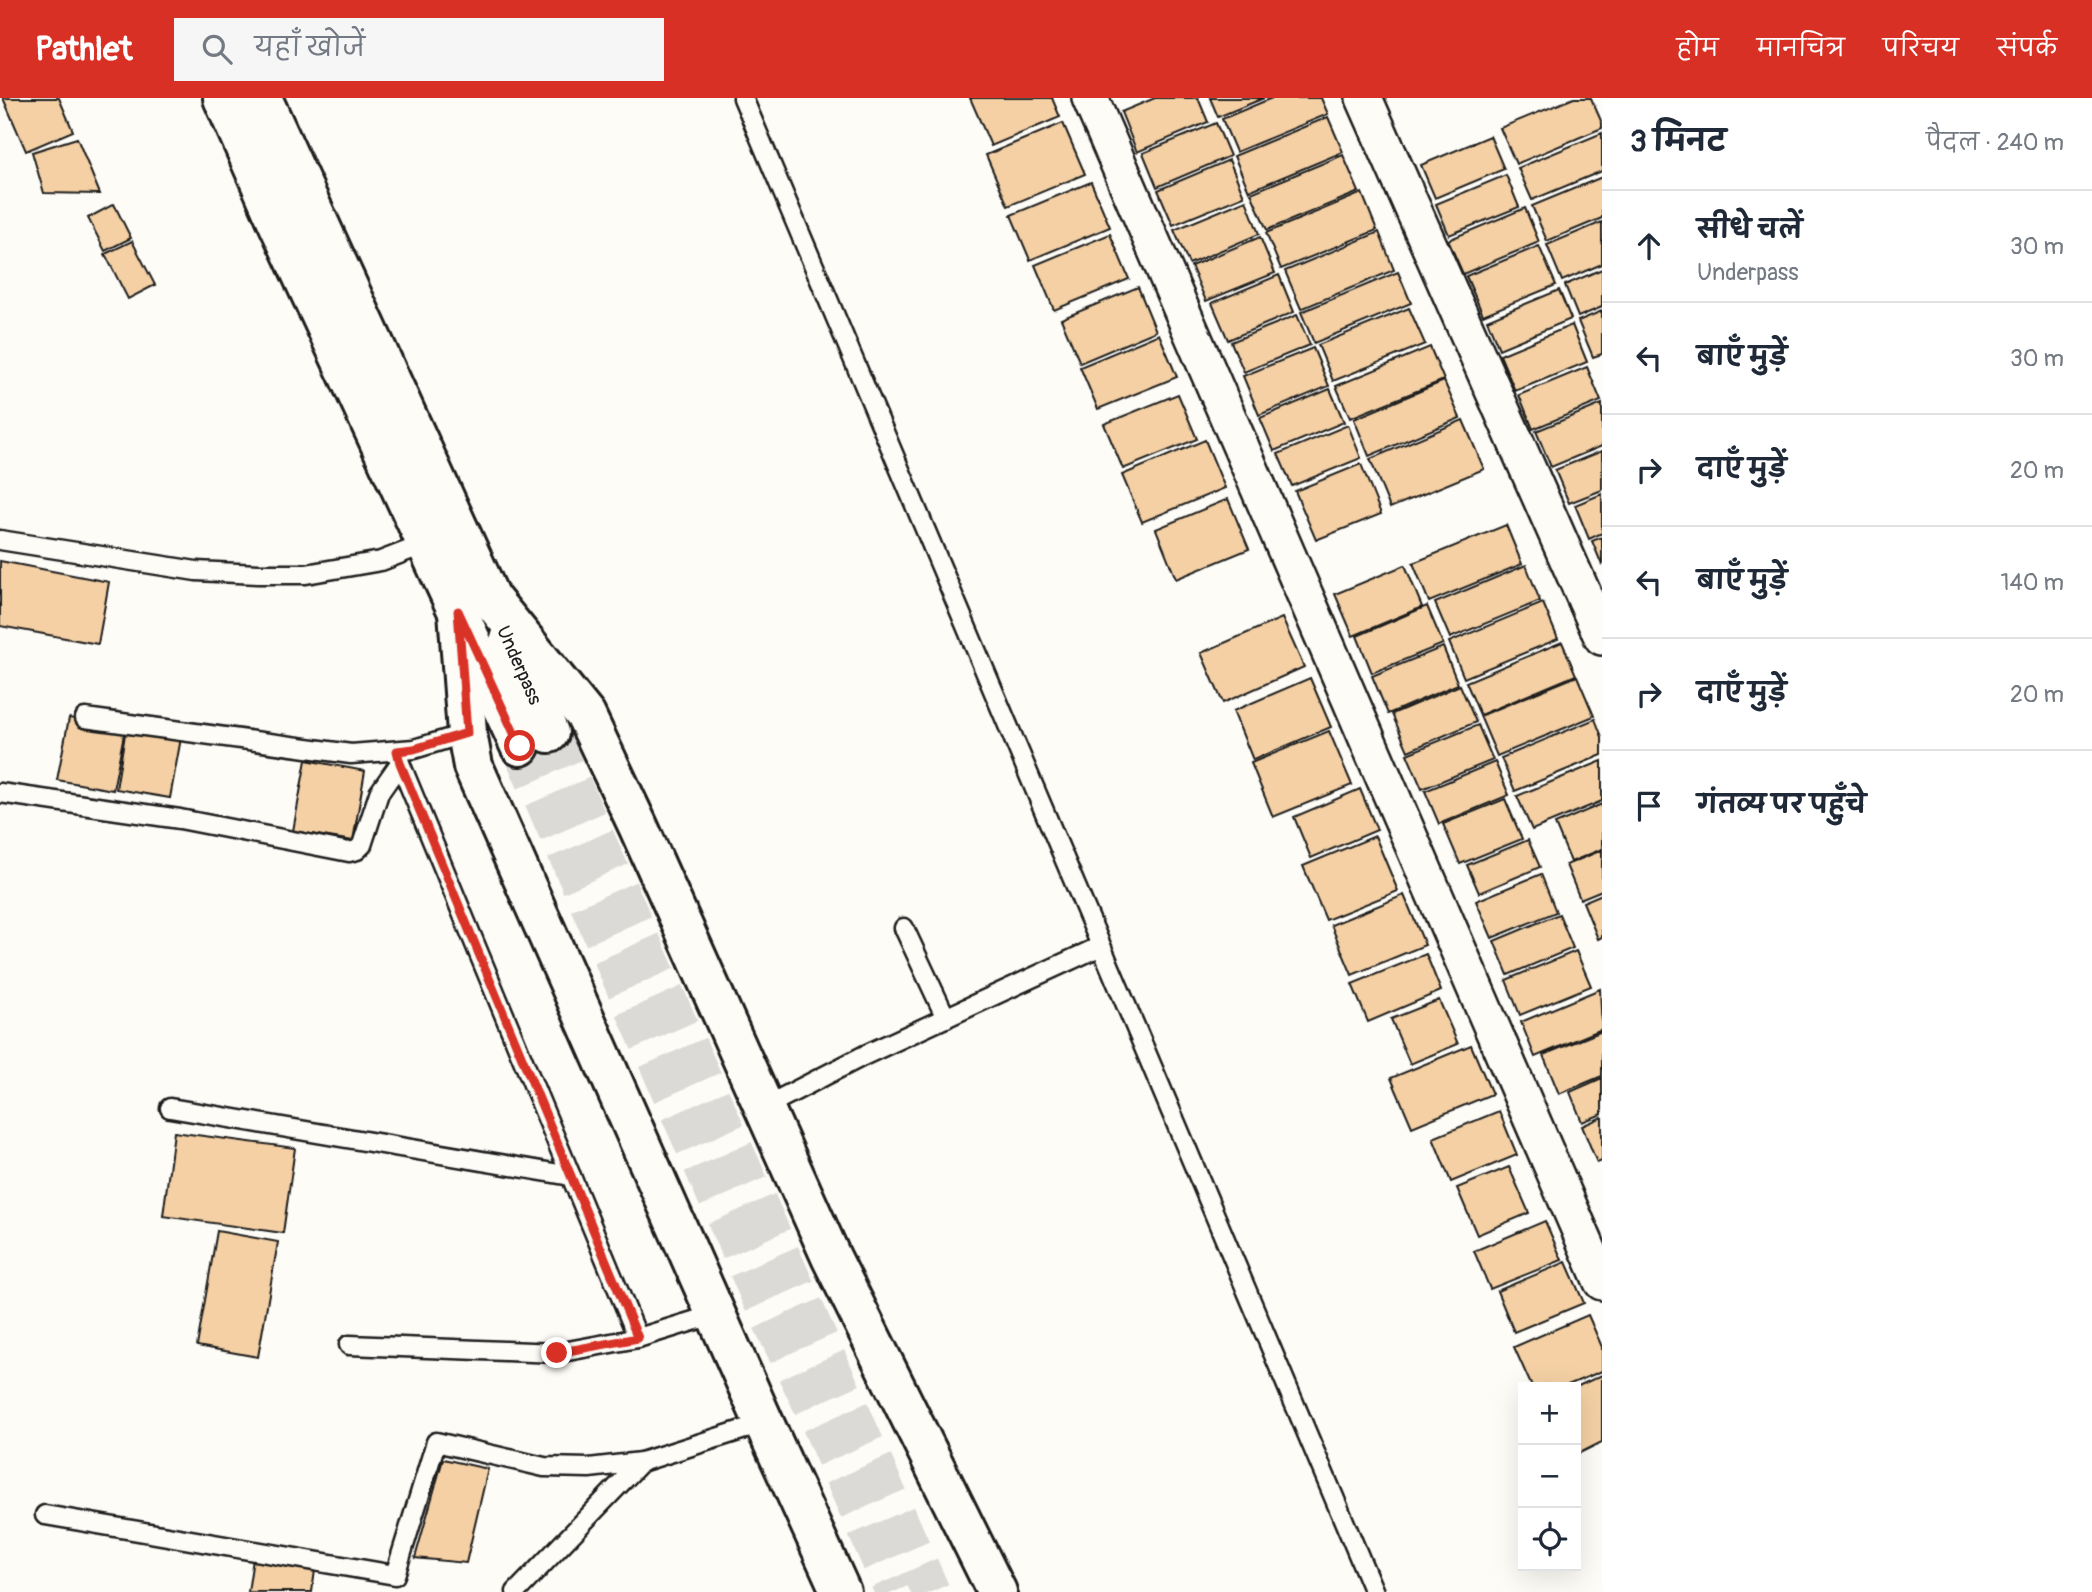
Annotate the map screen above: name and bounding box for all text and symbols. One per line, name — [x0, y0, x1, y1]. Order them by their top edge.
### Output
search box — [174, 18, 664, 81]
text: Pathlet — [35, 29, 132, 70]
icon: search — [198, 30, 236, 68]
text: यहाँ खोजें — [254, 32, 365, 64]
text: होम — [1676, 34, 1719, 63]
text: मानचित्र — [1757, 34, 1845, 63]
text: परिचय — [1883, 34, 1959, 63]
text: संपर्क — [1997, 34, 2057, 63]
text: 3 मिनट — [1630, 123, 1726, 160]
text: पैदल · 240 m — [1926, 128, 2064, 157]
text: सीधे चलें — [1697, 214, 1802, 246]
icon: ahead — [1630, 227, 1668, 265]
text: 30 m — [2010, 232, 2064, 261]
text: Underpass — [1697, 258, 1798, 287]
icon: left — [1630, 339, 1668, 377]
text: बाएँ मुड़ें — [1697, 341, 1787, 373]
text: 30 m — [2010, 344, 2064, 373]
icon: right — [1630, 451, 1668, 489]
text: दाएँ मुड़ें — [1697, 453, 1786, 485]
text: 20 m — [2010, 456, 2064, 485]
icon: left — [1630, 563, 1668, 601]
text: बाएँ मुड़ें — [1697, 565, 1787, 597]
text: 140 m — [2001, 568, 2064, 597]
street label: Underpass — [491, 622, 547, 709]
icon: right — [1630, 675, 1668, 713]
text: दाएँ मुड़ें — [1697, 677, 1786, 709]
text: 20 m — [2010, 680, 2064, 709]
route start — [504, 730, 535, 761]
icon: arrive — [1630, 787, 1668, 825]
text: गंतव्य पर पहुँचे — [1697, 789, 1866, 821]
route end — [541, 1337, 572, 1368]
map controls — [1518, 1382, 1581, 1571]
button: + — [1518, 1382, 1581, 1445]
button: − — [1518, 1445, 1581, 1508]
button: locate — [1518, 1508, 1581, 1571]

